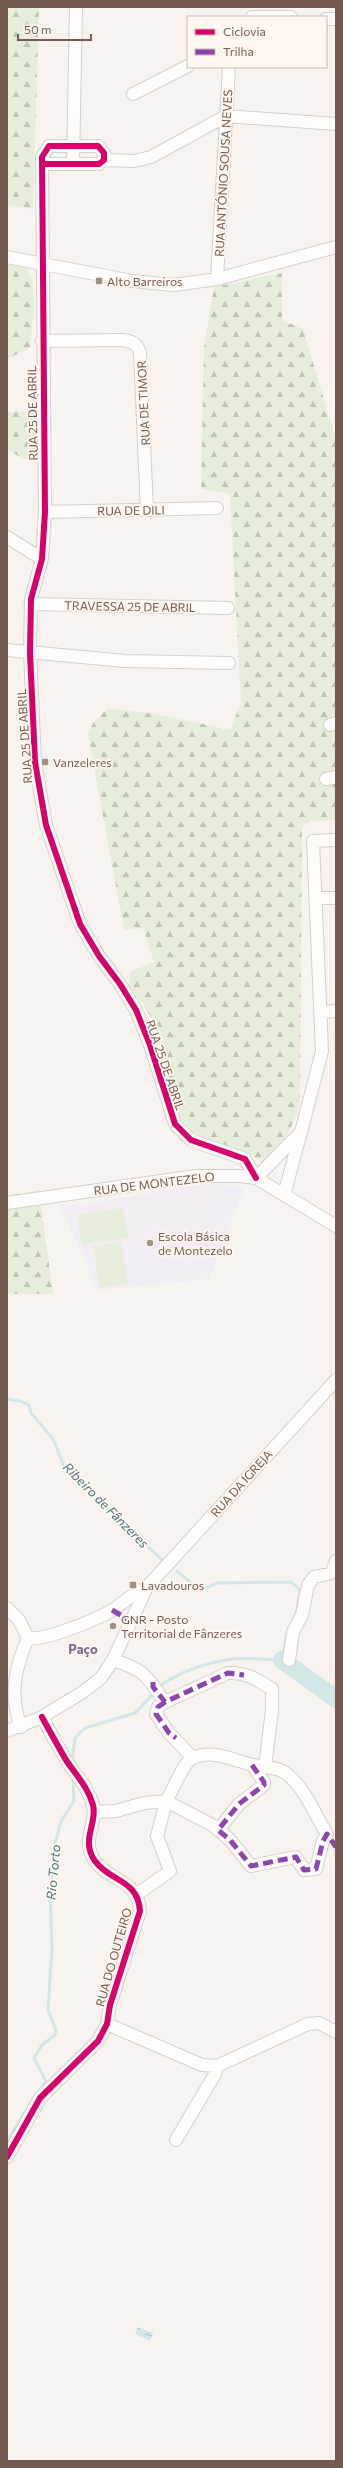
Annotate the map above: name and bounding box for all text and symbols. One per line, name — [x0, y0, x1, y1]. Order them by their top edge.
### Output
scale bar — [18, 16, 91, 42]
legend — [187, 16, 327, 68]
text: 50 m — [24, 22, 52, 36]
text: Ciclovia — [223, 24, 266, 38]
text: Trilha — [223, 44, 254, 58]
street label: RUA ANTÓNIO SOUSA NEVES — [212, 89, 234, 257]
place label: Alto Barreiros — [107, 274, 183, 288]
marker: Alto Barreiros — [94, 276, 104, 286]
street label: RUA DE TIMOR — [134, 360, 152, 446]
street label: RUA 25 DE ABRIL — [24, 365, 40, 461]
street label: RUA DE DILI — [97, 502, 165, 518]
street label: TRAVESSA 25 DE ABRIL — [64, 598, 196, 614]
street label: RUA 25 DE ABRIL — [14, 688, 34, 784]
place label: Vanzeleres — [53, 755, 112, 769]
marker: Vanzeleres — [40, 757, 50, 767]
street label: RUA 25 DE ABRIL — [144, 1018, 188, 1112]
street label: RUA DE MONTEZELO — [93, 1169, 215, 1197]
place label: Escola Básica de Montezelo — [158, 1229, 233, 1257]
marker: Escola Básica de Montezelo — [145, 1238, 155, 1248]
street label: RUA DA IGREJA — [207, 1447, 275, 1520]
water label: Ribeiro de Fânzeres — [60, 1459, 152, 1551]
place label: Lavadouros — [141, 1578, 204, 1592]
marker: Lavadouros — [128, 1580, 138, 1590]
place label: GNR - Posto Territorial de Fânzeres — [121, 1612, 242, 1640]
marker: GNR - Posto Territorial de Fânzeres — [108, 1621, 118, 1631]
district label: Paço — [68, 1641, 98, 1657]
water label: Rio Torto — [43, 1843, 63, 1900]
street label: RUA DO OUTEIRO — [92, 1906, 134, 2008]

